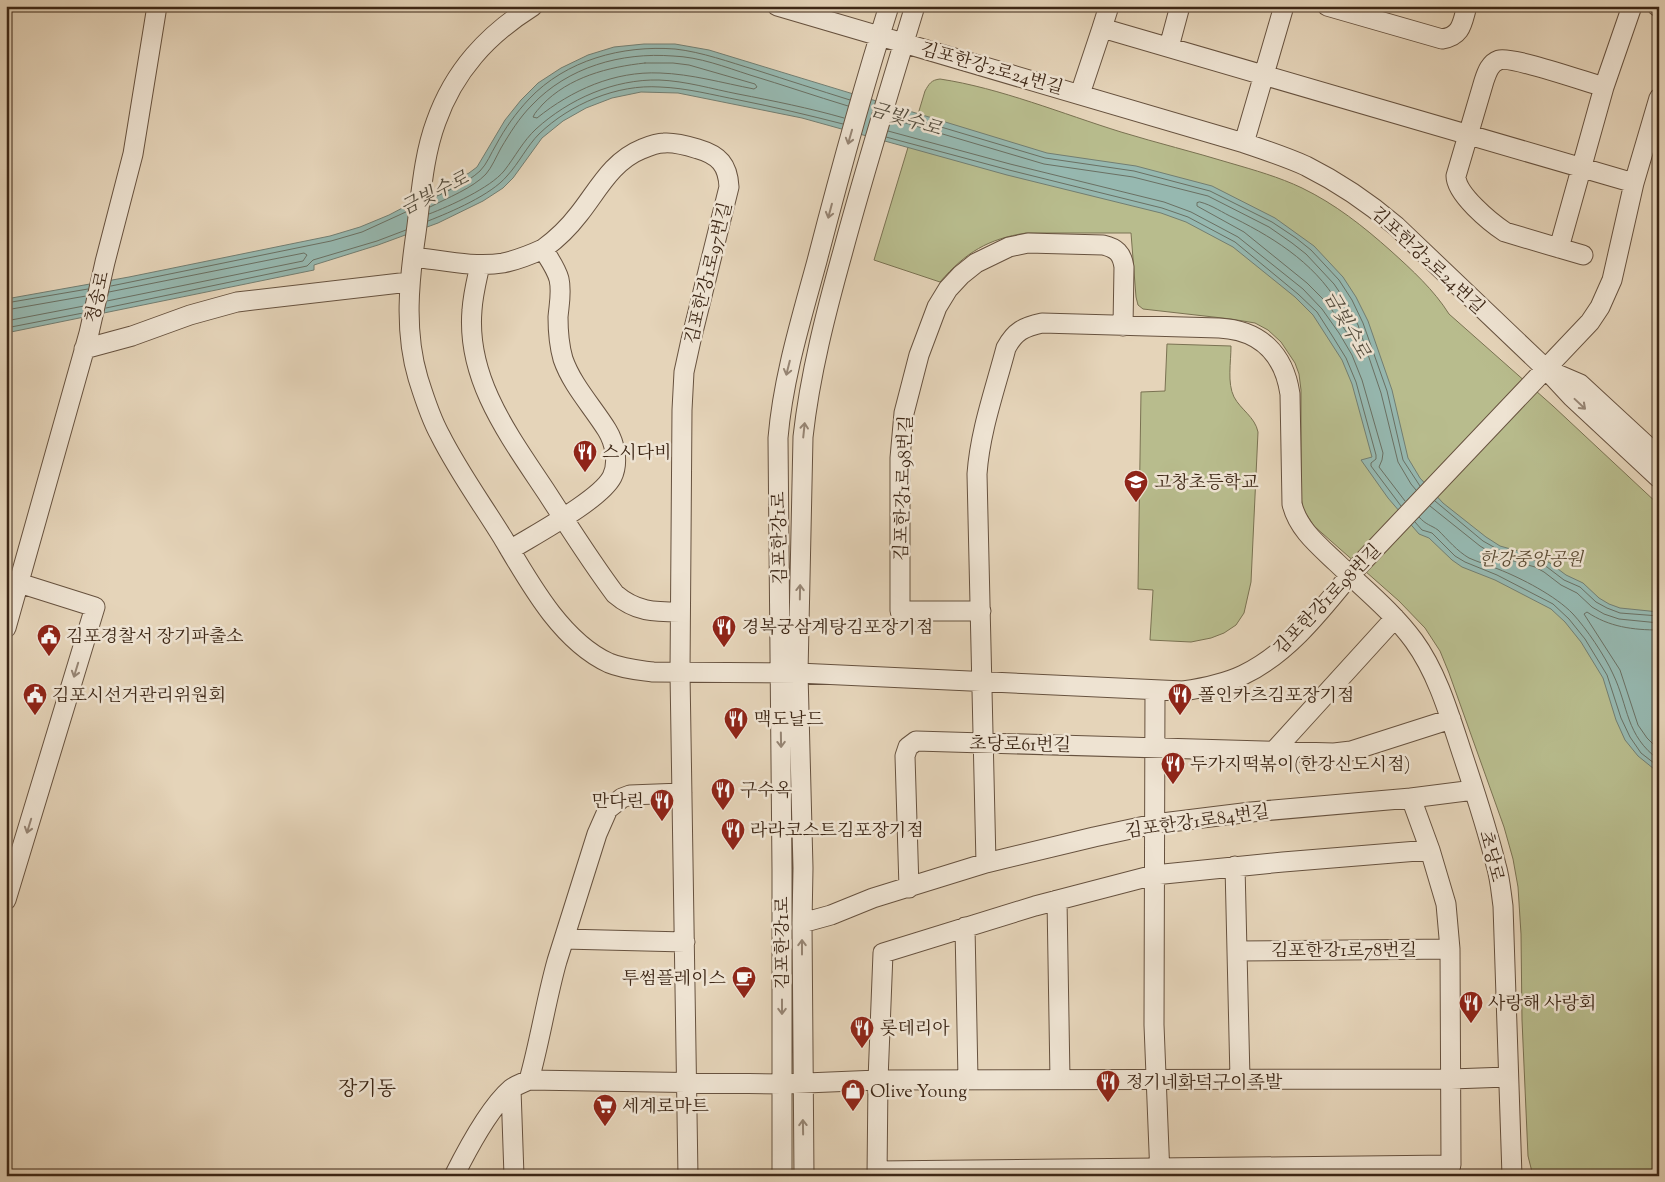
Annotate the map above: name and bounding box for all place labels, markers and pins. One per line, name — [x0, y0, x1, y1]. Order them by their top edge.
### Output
restaurant icon: 스시다비 — [572, 439, 598, 473]
place label: 스시다비 — [602, 441, 672, 467]
school or university icon: 고창초등학교 — [1123, 469, 1149, 503]
place label: 고창초등학교 — [1154, 471, 1259, 497]
restaurant icon: 경복궁삼계탕김포장기점 — [711, 614, 737, 648]
place label: 경복궁삼계탕김포장기점 — [742, 616, 933, 642]
public building icon: 김포경찰서 장기파출소 — [36, 623, 62, 657]
place label: 김포경찰서 장기파출소 — [66, 625, 244, 651]
public building icon: 김포시선거관리위원회 — [22, 682, 48, 716]
restaurant icon: 폴인카츠김포장기점 — [1167, 682, 1193, 716]
place label: 김포시선거관리위원회 — [52, 684, 226, 710]
place label: 폴인카츠김포장기점 — [1198, 684, 1355, 710]
restaurant icon: 맥도날드 — [723, 706, 749, 740]
place label: 맥도날드 — [754, 708, 824, 734]
restaurant icon: 두가지떡볶이(한강신도시점) — [1160, 751, 1186, 785]
place label: 두가지떡볶이(한강신도시점) — [1190, 753, 1410, 779]
restaurant icon: 구수옥 — [710, 777, 736, 811]
place label: 구수옥 — [740, 779, 793, 805]
restaurant icon: 만다린 — [649, 788, 675, 822]
place label: 만다린 — [592, 790, 644, 816]
restaurant icon: 라라코스트김포장기점 — [720, 817, 746, 851]
place label: 라라코스트김포장기점 — [750, 819, 924, 845]
cafe icon: 투썸플레이스 — [731, 965, 757, 999]
place label: 투썸플레이스 — [622, 967, 727, 993]
restaurant icon: 사랑해 사랑회 — [1458, 990, 1484, 1024]
place label: 사랑해 사랑회 — [1488, 992, 1596, 1018]
restaurant icon: 롯데리아 — [849, 1015, 875, 1049]
place label: 롯데리아 — [880, 1017, 950, 1043]
restaurant icon: 정기네화덕구이족발 — [1095, 1069, 1121, 1103]
place label: 정기네화덕구이족발 — [1126, 1071, 1283, 1097]
shop icon: Olive Young — [840, 1078, 866, 1112]
place label: Olive Young — [870, 1080, 967, 1106]
supermarket icon: 세계로마트 — [592, 1093, 618, 1127]
place label: 세계로마트 — [622, 1095, 710, 1121]

